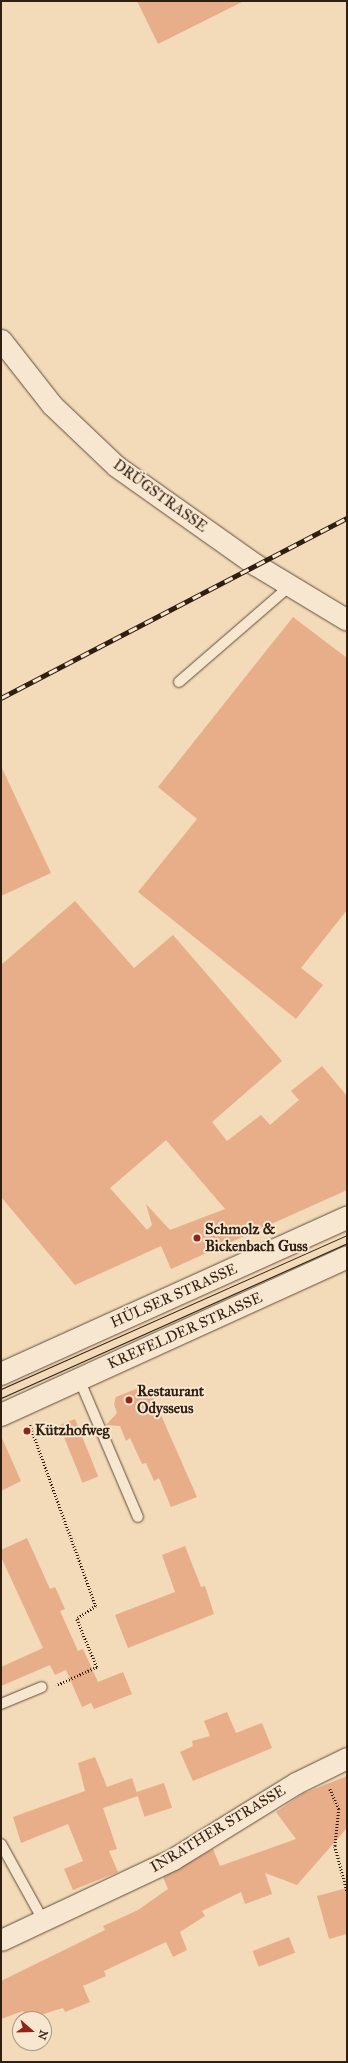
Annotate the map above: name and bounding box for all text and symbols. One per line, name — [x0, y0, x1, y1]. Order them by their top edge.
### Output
street label: DRÜGSTRASSE — [109, 456, 211, 536]
place label: Schmolz & Bickenbach Guss — [205, 1220, 308, 1255]
marker: Schmolz & Bickenbach Guss — [192, 1233, 202, 1243]
street label: HÜLSER STRASSE — [108, 1260, 240, 1332]
street label: KREFELDER STRASSE — [105, 1289, 265, 1373]
place label: Restaurant Odysseus — [137, 1382, 204, 1417]
marker: Restaurant Odysseus — [124, 1395, 134, 1405]
place label: Kützhofweg — [35, 1422, 110, 1440]
marker: Kützhofweg — [22, 1426, 32, 1436]
street label: INRATHER STRASSE — [147, 1781, 289, 1877]
north arrow — [12, 2011, 52, 2051]
text: N — [35, 2028, 51, 2042]

